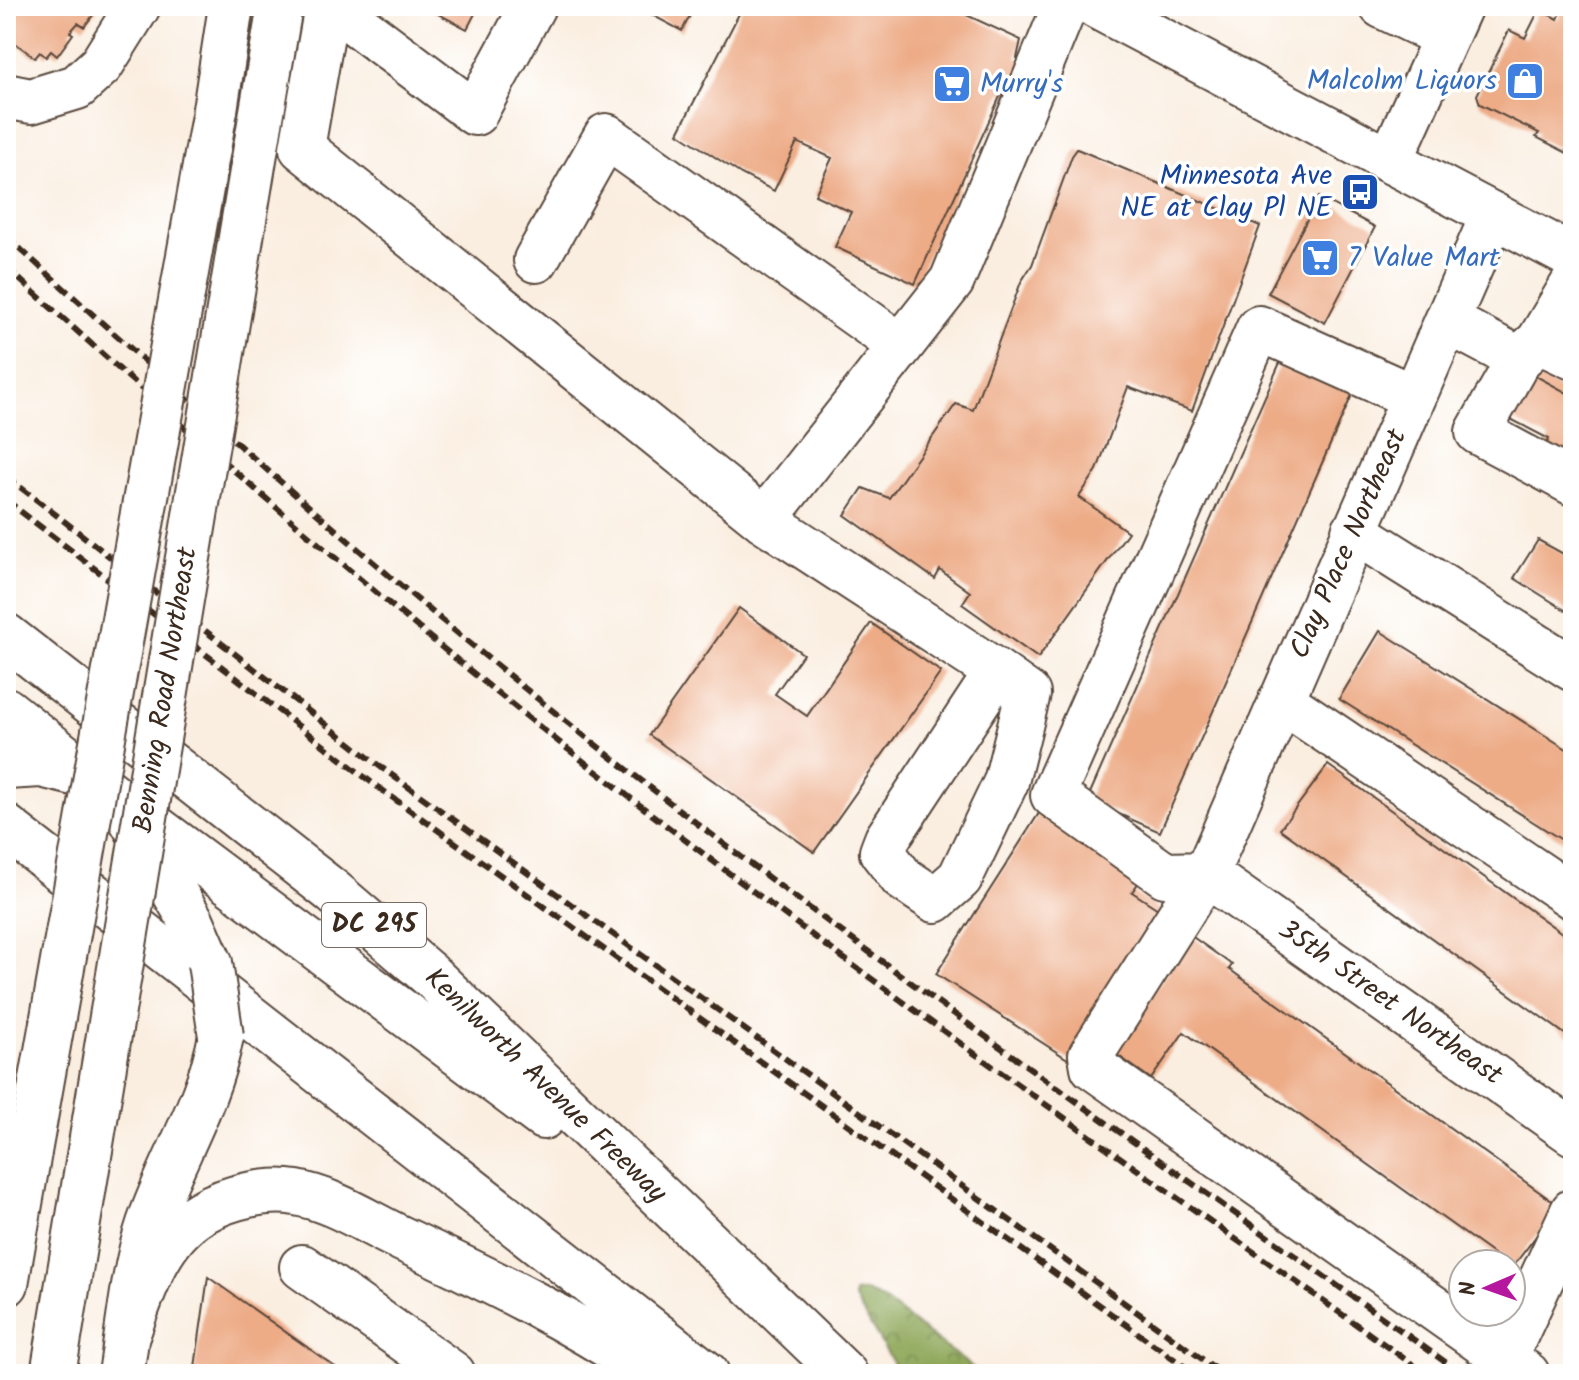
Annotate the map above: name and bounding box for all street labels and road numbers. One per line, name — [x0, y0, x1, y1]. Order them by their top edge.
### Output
street label: Clay Place Northeast — [1278, 421, 1420, 666]
street label: Benning Road Northeast — [121, 543, 211, 836]
road number: DC 295 — [322, 903, 426, 947]
street label: 35th Street Northeast — [1268, 908, 1513, 1098]
street label: Kenilworth Avenue Freeway — [413, 958, 678, 1215]

